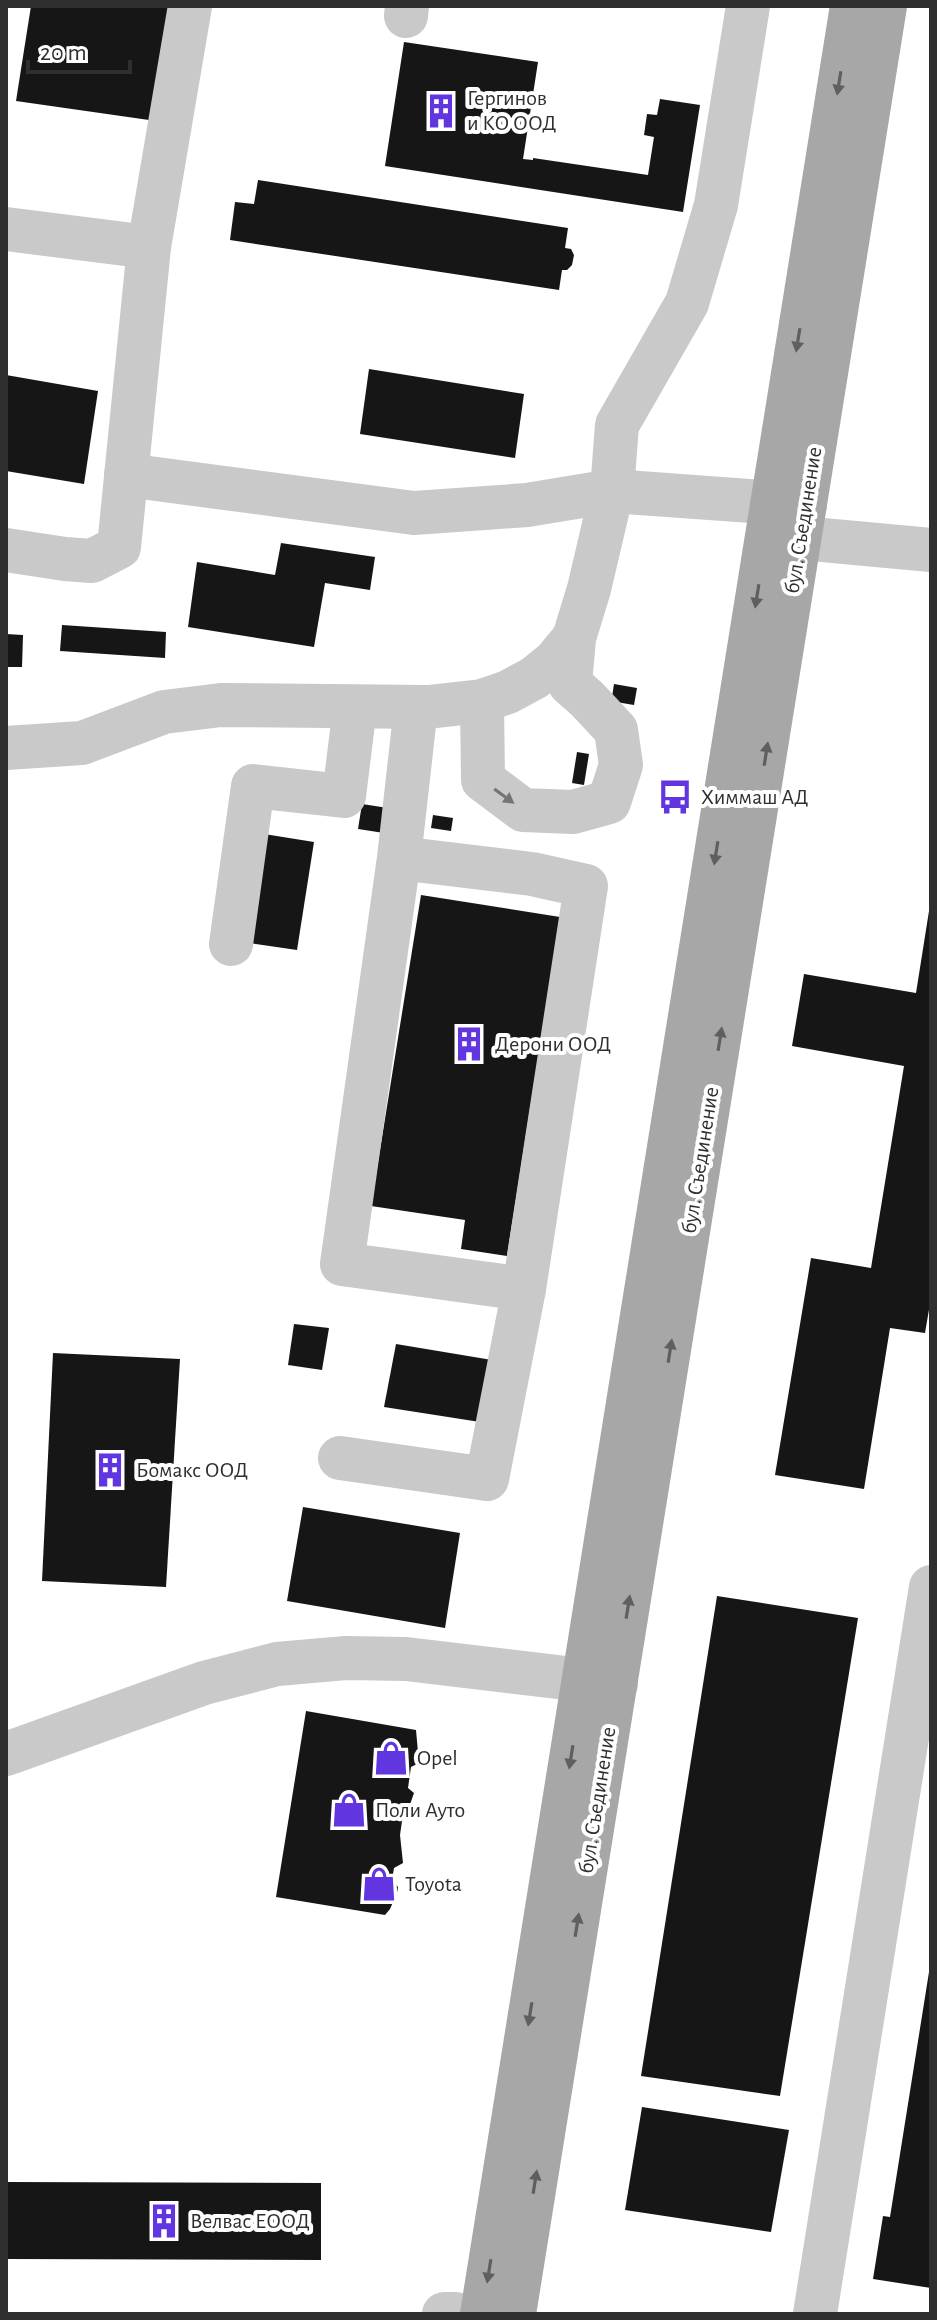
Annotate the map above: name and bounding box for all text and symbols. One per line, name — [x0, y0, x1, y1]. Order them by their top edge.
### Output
scale bar — [28, 24, 130, 74]
text: 20 m — [40, 41, 87, 65]
one-way arrow — [832, 71, 845, 96]
place label: Гергинов и КО ООД — [467, 87, 557, 134]
building icon: Гергинов и КО ООД — [422, 92, 460, 130]
one-way arrow — [791, 328, 804, 353]
street label: бул. Съединение — [781, 445, 825, 595]
one-way arrow — [750, 584, 763, 609]
one-way arrow — [760, 741, 773, 766]
bus stop icon: Химмаш АД — [656, 778, 694, 816]
place label: Химмаш АД — [701, 786, 808, 808]
one-way arrow — [493, 788, 515, 804]
one-way arrow — [709, 841, 721, 866]
building icon: Дерони ООД — [450, 1025, 488, 1063]
one-way arrow — [714, 1026, 727, 1051]
place label: Дерони ООД — [495, 1033, 611, 1055]
street label: бул. Съединение — [678, 1085, 722, 1235]
one-way arrow — [664, 1338, 676, 1363]
building icon: Бомакс ООД — [91, 1451, 129, 1489]
place label: Бомакс ООД — [136, 1459, 248, 1481]
one-way arrow — [622, 1594, 635, 1619]
street label: бул. Съединение — [575, 1725, 619, 1875]
shop icon: Opel — [372, 1739, 410, 1777]
one-way arrow — [564, 1745, 576, 1770]
place label: Opel — [417, 1747, 458, 1769]
shop icon: Поли Ауто — [330, 1791, 368, 1829]
place label: Поли Ауто — [375, 1799, 465, 1821]
shop icon: Toyota — [360, 1865, 398, 1903]
place label: Toyota — [405, 1873, 462, 1895]
one-way arrow — [571, 1912, 583, 1937]
one-way arrow — [523, 2002, 536, 2027]
one-way arrow — [529, 2169, 542, 2194]
building icon: Велвас ЕООД — [145, 2202, 183, 2240]
place label: Велвас ЕООД — [190, 2210, 310, 2232]
one-way arrow — [482, 2259, 495, 2284]

